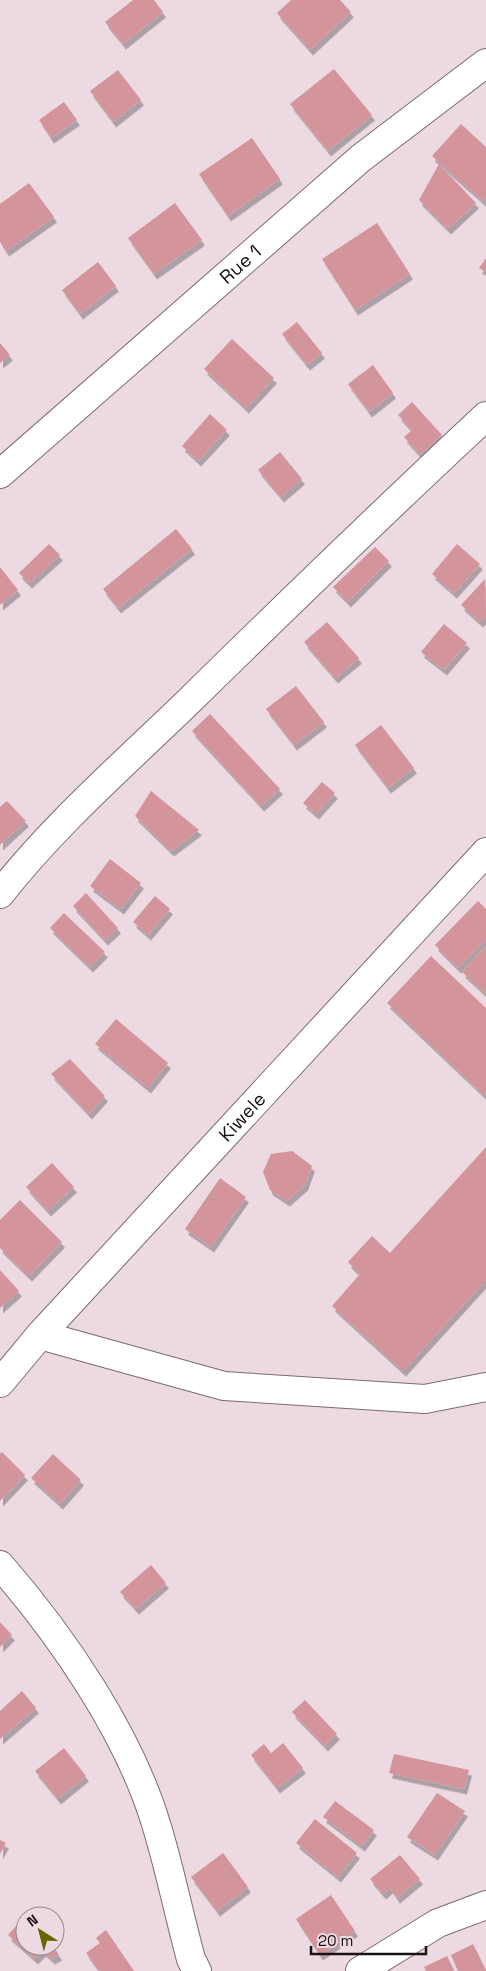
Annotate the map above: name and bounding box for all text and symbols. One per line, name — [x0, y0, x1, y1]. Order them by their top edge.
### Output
street label: Rue 1 — [214, 239, 267, 289]
street label: Kiwele — [213, 1087, 271, 1147]
north arrow — [15, 1906, 65, 1956]
text: N — [23, 1910, 41, 1931]
scale bar — [311, 1924, 426, 1956]
text: 20 m — [318, 1931, 353, 1950]

